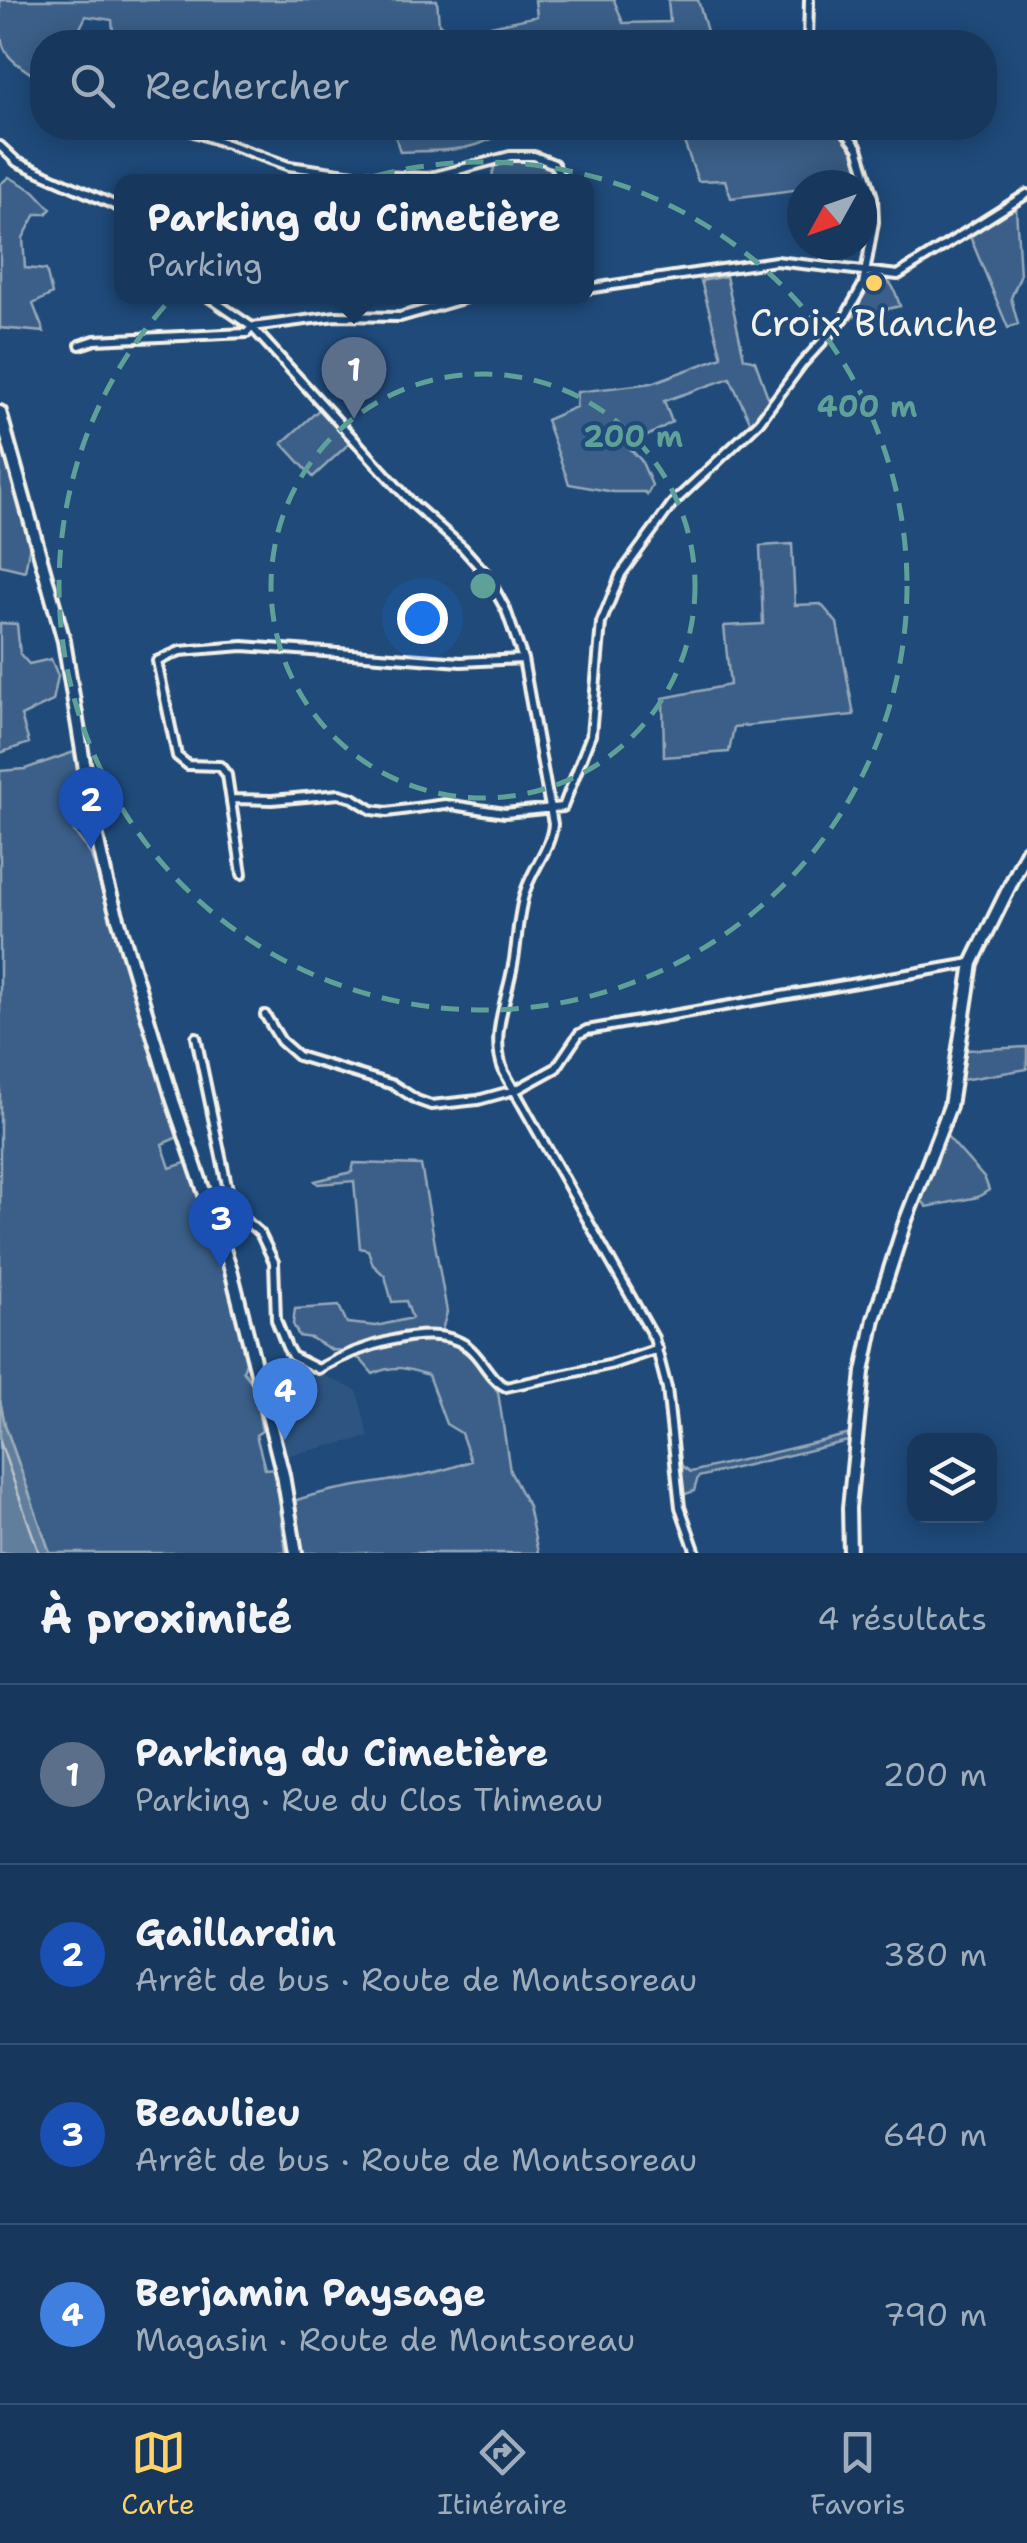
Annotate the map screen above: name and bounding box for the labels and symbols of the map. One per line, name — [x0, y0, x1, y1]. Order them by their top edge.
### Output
north arrow — [787, 170, 877, 260]
marker: Croix Blanche — [863, 272, 885, 294]
place label: Croix Blanche — [750, 297, 998, 348]
pin: 1 — [322, 336, 386, 419]
text: 400 m — [817, 386, 917, 427]
text: 200 m — [583, 416, 683, 457]
centre of rings — [465, 568, 501, 604]
your location — [397, 593, 448, 644]
pin: 2 — [58, 766, 124, 849]
pin: 3 — [188, 1186, 254, 1268]
pin: 4 — [252, 1358, 318, 1440]

